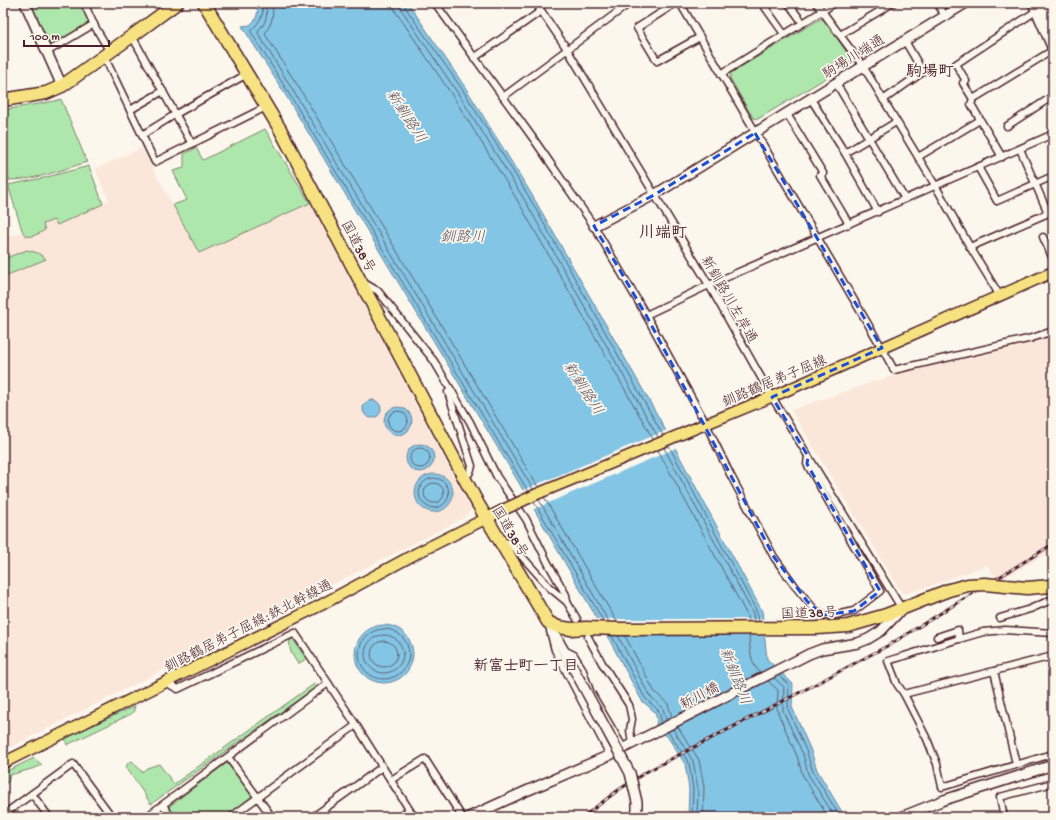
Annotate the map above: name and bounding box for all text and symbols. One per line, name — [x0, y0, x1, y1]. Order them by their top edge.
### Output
scale bar — [24, 22, 109, 48]
text: 100 m — [29, 31, 60, 45]
street label: 駒場川端通 — [820, 32, 889, 84]
district label: 駒場町 — [906, 63, 954, 83]
water label: 新釧路川 — [381, 87, 429, 147]
street label: 国道38号 — [336, 218, 378, 276]
district label: 川端町 — [639, 224, 687, 244]
water label: 釧路川 — [440, 229, 486, 247]
street label: 新釧路川左岸通 — [696, 254, 760, 347]
street label: 釧路鶴居弟子屈線 — [720, 353, 830, 412]
water label: 新釧路川 — [558, 359, 606, 419]
street label: 国道38号 — [487, 504, 531, 561]
street label: 釧路鶴居弟子屈線:鉄北幹線通 — [162, 577, 336, 677]
street label: 国道38号 — [780, 605, 838, 624]
water label: 新釧路川 — [715, 646, 754, 708]
district label: 新富士町一丁目 — [473, 657, 579, 676]
street label: 新川橋 — [678, 680, 723, 714]

